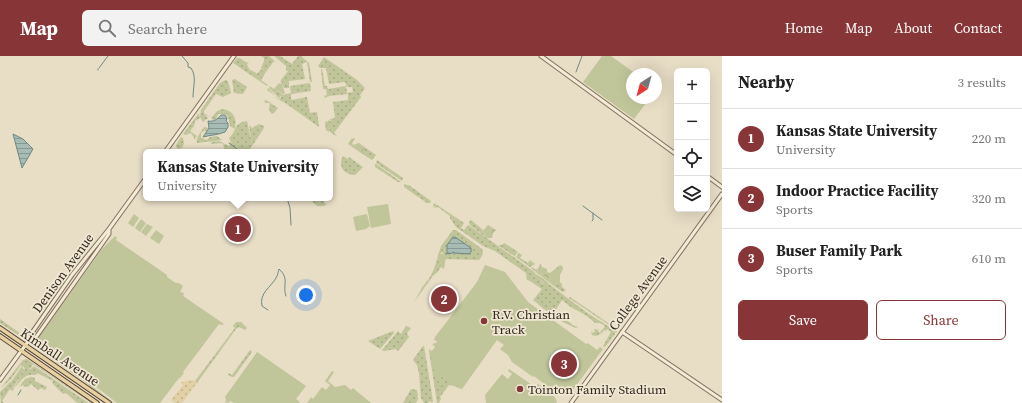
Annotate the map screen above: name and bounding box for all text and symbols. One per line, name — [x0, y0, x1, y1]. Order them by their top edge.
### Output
search box — [82, 10, 362, 46]
text: Map — [20, 15, 58, 41]
icon: search — [96, 17, 118, 39]
text: Search here — [128, 18, 207, 39]
text: Home — [785, 18, 823, 38]
text: Map — [845, 18, 872, 38]
text: About — [894, 18, 932, 38]
text: Contact — [954, 18, 1002, 38]
north arrow — [626, 68, 662, 104]
map controls — [674, 68, 710, 212]
button: + — [674, 68, 710, 104]
text: Nearby — [738, 70, 794, 94]
text: 3 results — [958, 74, 1006, 91]
button: − — [674, 104, 710, 140]
text: Kansas State University — [776, 120, 937, 141]
text: 1 — [747, 130, 755, 147]
text: 220 m — [972, 130, 1006, 147]
button: locate — [674, 140, 710, 176]
text: University — [776, 141, 835, 158]
popup — [143, 149, 333, 201]
text: Kansas State University — [157, 156, 319, 177]
button: layers — [674, 176, 710, 212]
text: University — [157, 177, 217, 194]
text: Indoor Practice Facility — [776, 180, 939, 201]
text: 2 — [747, 190, 755, 207]
text: 320 m — [972, 190, 1006, 207]
text: Sports — [776, 201, 813, 218]
pin: 1 — [225, 214, 251, 244]
street label: Denison Avenue — [29, 230, 98, 316]
text: Buser Family Park — [776, 240, 902, 261]
text: 3 — [747, 250, 755, 267]
text: 610 m — [972, 250, 1006, 267]
street label: College Avenue — [605, 252, 671, 334]
text: Sports — [776, 261, 813, 278]
pin: 2 — [431, 284, 457, 314]
your location — [296, 285, 316, 305]
button: Save — [738, 300, 868, 340]
button: Share — [876, 300, 1006, 340]
place label: R.V. Christian Track — [492, 306, 570, 338]
marker: R.V. Christian Track — [479, 316, 489, 326]
street label: Kimball Avenue — [17, 324, 103, 390]
pin: 3 — [551, 349, 577, 379]
place label: Tointon Family Stadium — [528, 381, 667, 398]
marker: Tointon Family Stadium — [515, 384, 525, 394]

